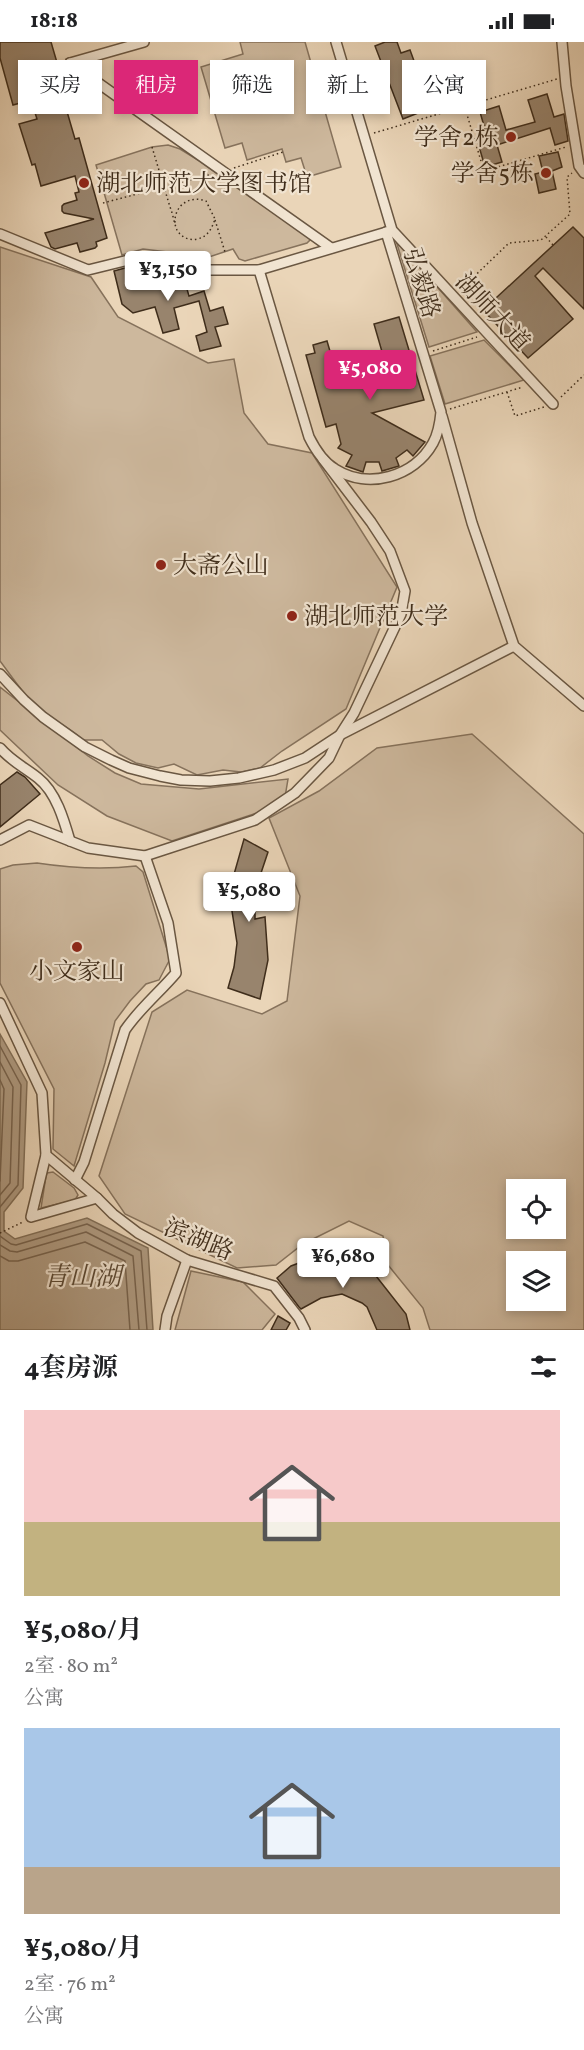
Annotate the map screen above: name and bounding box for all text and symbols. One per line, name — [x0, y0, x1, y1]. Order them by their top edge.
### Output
text: 18:18 — [30, 6, 78, 37]
chip: 买房 — [18, 60, 102, 114]
chip: 租房 — [114, 60, 198, 114]
chip: 筛选 — [210, 60, 294, 114]
chip: 新上 — [306, 60, 390, 114]
chip: 公寓 — [402, 60, 486, 114]
place label: 学舍2栋 — [414, 122, 499, 156]
marker: 学舍2栋 — [504, 130, 518, 144]
place label: 学舍5栋 — [450, 158, 534, 192]
marker: 学舍5栋 — [539, 166, 553, 180]
place label: 湖北师范大学图书馆 — [96, 168, 312, 202]
marker: 湖北师范大学图书馆 — [77, 176, 91, 190]
street label: 弘毅路 — [393, 244, 447, 323]
pin: ¥3,150 — [119, 251, 217, 302]
text: ¥3,150 — [139, 256, 197, 284]
street label: 湖师大道 — [446, 267, 537, 360]
pin: ¥5,080 — [321, 350, 419, 401]
text: ¥5,080 — [338, 355, 402, 383]
place label: 大斋公山 — [173, 550, 269, 584]
marker: 大斋公山 — [154, 558, 168, 572]
place label: 湖北师范大学 — [304, 601, 448, 635]
marker: 湖北师范大学 — [285, 609, 299, 623]
pin: ¥5,080 — [200, 872, 298, 923]
text: ¥5,080 — [217, 877, 281, 905]
marker: 小文家山 — [70, 940, 84, 954]
place label: 小文家山 — [29, 956, 125, 990]
map controls — [506, 1179, 566, 1311]
button: locate — [506, 1179, 566, 1239]
street label: 滨湖路 — [159, 1212, 238, 1270]
pin: ¥6,680 — [294, 1238, 392, 1289]
text: ¥6,680 — [311, 1243, 375, 1271]
button: layers — [506, 1251, 566, 1311]
water label: 青山湖 — [43, 1260, 125, 1296]
icon: filters — [527, 1350, 560, 1383]
text: 4套房源 — [24, 1351, 118, 1387]
icon: home — [238, 1449, 346, 1557]
text: ¥5,080/月 — [24, 1613, 143, 1649]
text: 2室 · 80 m² — [24, 1653, 118, 1681]
text: 公寓 — [24, 1685, 64, 1713]
icon: home — [238, 1767, 346, 1875]
text: ¥5,080/月 — [24, 1931, 143, 1967]
text: 2室 · 76 m² — [24, 1971, 116, 1999]
text: 公寓 — [24, 2003, 64, 2031]

